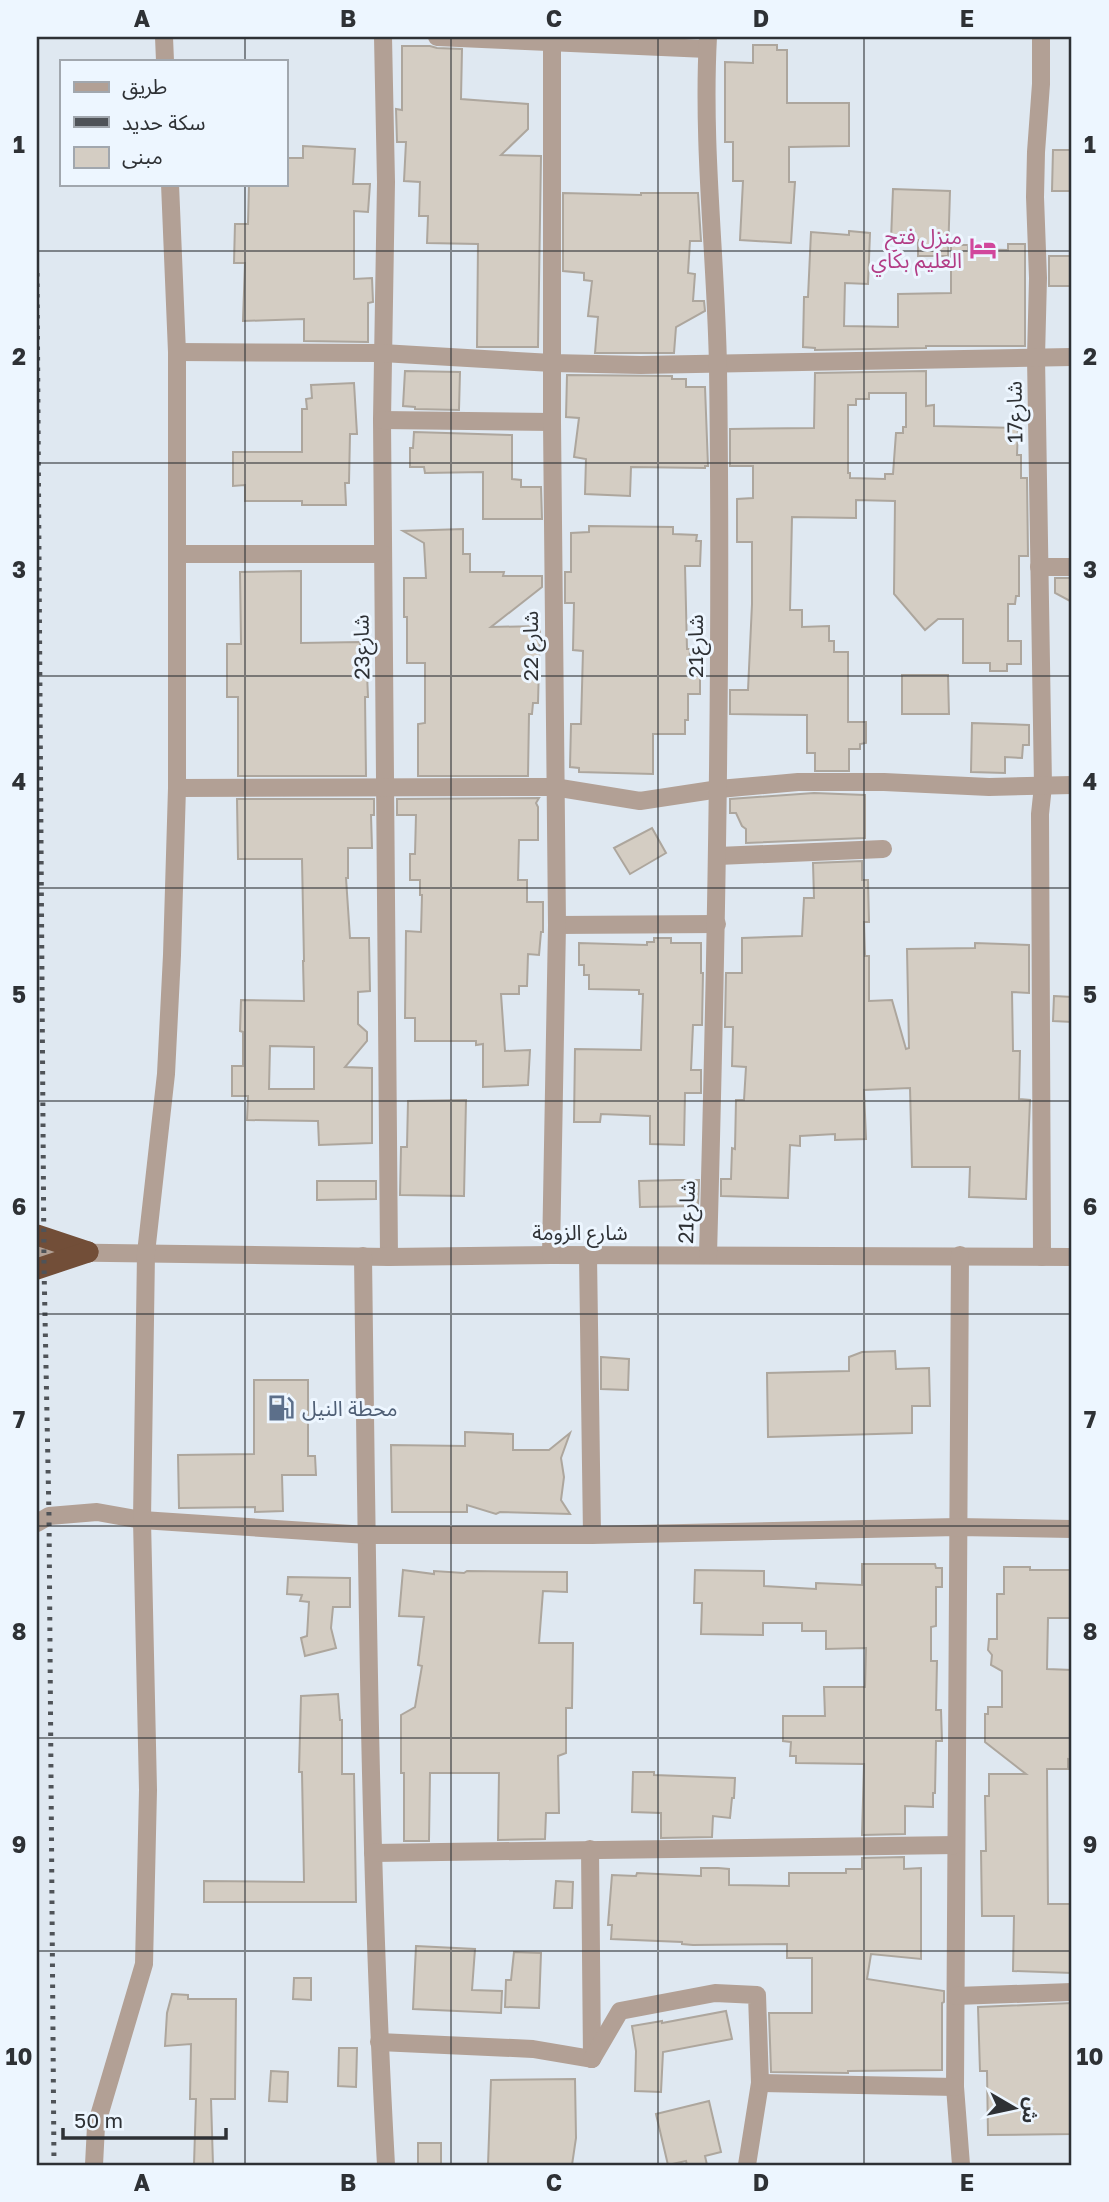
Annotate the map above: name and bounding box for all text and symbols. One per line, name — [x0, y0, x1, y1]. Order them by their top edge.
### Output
text: A — [134, 4, 151, 32]
text: B — [340, 4, 356, 32]
text: C — [546, 4, 562, 32]
text: D — [753, 4, 769, 32]
text: E — [960, 4, 974, 32]
legend — [60, 60, 287, 186]
text: طريق — [122, 73, 167, 100]
text: سكة حديد — [122, 109, 206, 135]
text: 1 — [13, 130, 25, 158]
text: 1 — [1084, 130, 1096, 158]
text: مبنى — [122, 143, 163, 169]
place label: منزل فتح العليم بكاي — [871, 223, 962, 277]
hotel icon: منزل فتح العليم بكاي — [968, 233, 998, 263]
text: 2 — [12, 342, 26, 370]
text: 2 — [1083, 342, 1097, 370]
street label: شارع17 — [1000, 381, 1031, 443]
text: 3 — [12, 555, 26, 583]
text: 3 — [1083, 555, 1097, 583]
street label: شارع 22 — [517, 611, 546, 681]
street label: شارع23 — [347, 614, 378, 680]
street label: شارع21 — [682, 614, 711, 678]
text: 4 — [12, 767, 26, 795]
text: 4 — [1083, 767, 1097, 795]
text: 5 — [12, 980, 26, 1008]
text: 5 — [1083, 980, 1097, 1008]
street label: شارع21 — [672, 1180, 703, 1244]
text: 6 — [12, 1192, 26, 1220]
text: 6 — [1083, 1192, 1097, 1220]
street label: شارع الزومة — [532, 1219, 628, 1248]
fuel station icon: محطة النيل — [266, 1393, 296, 1423]
place label: محطة النيل — [302, 1395, 398, 1421]
text: 7 — [13, 1405, 25, 1433]
text: 7 — [1084, 1405, 1096, 1433]
text: 8 — [12, 1617, 26, 1645]
text: 8 — [1083, 1617, 1097, 1645]
text: 9 — [12, 1830, 26, 1858]
text: 9 — [1083, 1830, 1097, 1858]
text: 10 — [6, 2042, 32, 2070]
text: 10 — [1077, 2042, 1103, 2070]
north arrow — [979, 2072, 1050, 2142]
text: ش — [1018, 2096, 1045, 2125]
scale bar — [63, 2097, 226, 2141]
text: 50 m — [74, 2107, 123, 2133]
text: A — [134, 2168, 151, 2196]
text: B — [340, 2168, 356, 2196]
text: C — [546, 2168, 562, 2196]
text: D — [753, 2168, 769, 2196]
text: E — [960, 2168, 974, 2196]

